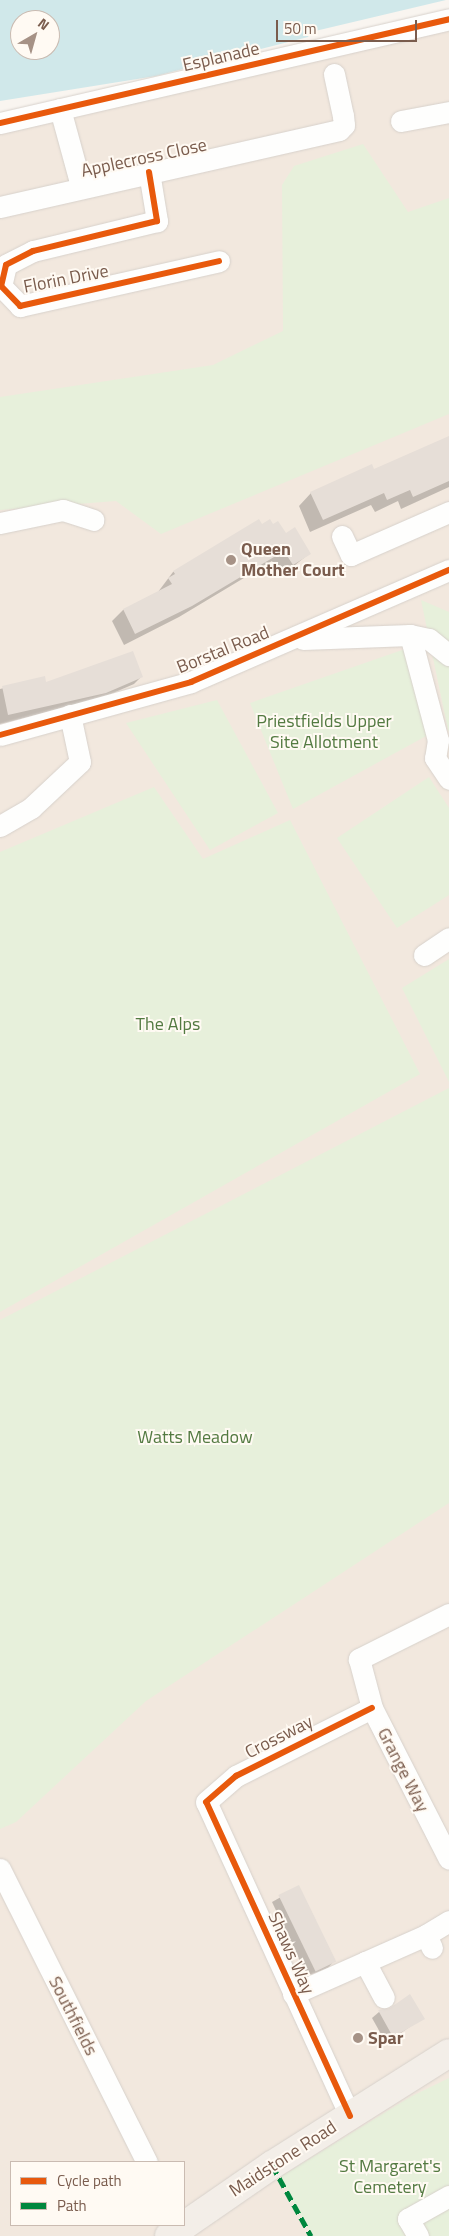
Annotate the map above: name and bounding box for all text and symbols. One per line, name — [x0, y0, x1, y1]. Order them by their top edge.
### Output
north arrow — [10, 10, 60, 60]
scale bar — [279, 10, 420, 42]
text: N — [34, 12, 54, 35]
text: 50 m — [284, 17, 317, 40]
street label: Esplanade — [180, 38, 262, 76]
street label: Applecross Close — [79, 134, 209, 182]
street label: Florin Drive — [22, 260, 110, 298]
place label: Queen Mother Court — [241, 539, 345, 582]
marker: Queen Mother Court — [225, 554, 237, 566]
street label: Borstal Road — [174, 622, 272, 678]
park label: Priestfields Upper Site Allotment — [256, 711, 392, 754]
park label: The Alps — [136, 1013, 200, 1035]
park label: Watts Meadow — [137, 1426, 253, 1448]
street label: Crossway — [241, 1711, 317, 1763]
street label: Grange Way — [373, 1724, 433, 1816]
street label: Shaws Way — [263, 1909, 319, 1997]
street label: Southfields — [44, 1973, 102, 2059]
place label: Spar — [368, 2027, 403, 2049]
marker: Spar — [352, 2032, 364, 2044]
street label: Maidstone Road — [225, 2116, 341, 2202]
park label: St Margaret's Cemetery — [339, 2156, 441, 2198]
legend — [10, 2161, 185, 2226]
text: Cycle path — [57, 2169, 122, 2192]
text: Path — [57, 2194, 87, 2217]

